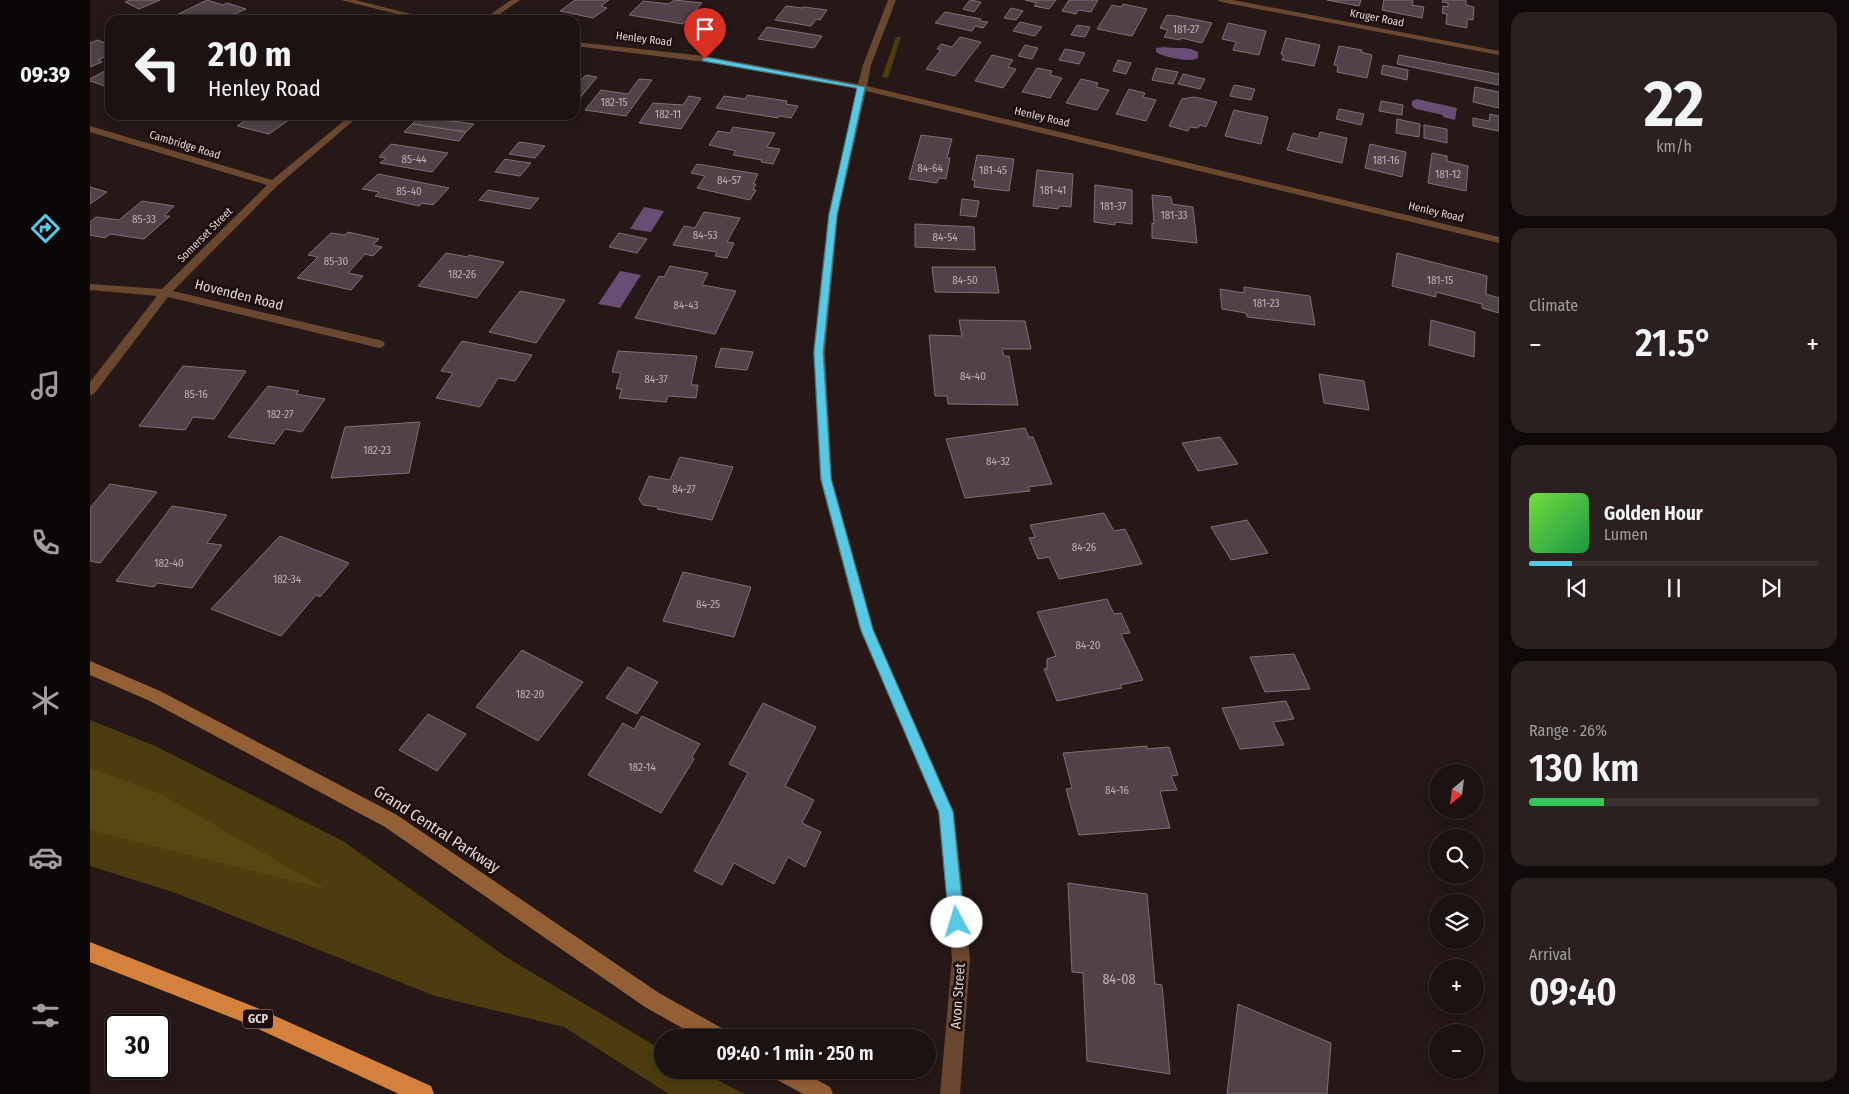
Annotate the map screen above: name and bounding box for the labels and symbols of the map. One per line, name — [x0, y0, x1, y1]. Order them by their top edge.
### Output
street label: Kruger Road — [1349, 6, 1405, 30]
pin — [684, 8, 726, 59]
house number: 181-27 — [1173, 23, 1200, 36]
street label: Henley Road — [615, 29, 673, 49]
house number: 182-15 — [600, 96, 628, 109]
street label: Henley Road — [1013, 104, 1071, 130]
house number: 182-11 — [655, 108, 681, 121]
street label: Cambridge Road — [148, 128, 222, 162]
house number: 85-44 — [401, 153, 427, 166]
house number: 181-16 — [1373, 154, 1400, 167]
house number: 84-64 — [917, 162, 944, 175]
house number: 181-45 — [979, 164, 1007, 177]
house number: 181-12 — [1435, 168, 1461, 181]
house number: 84-57 — [717, 174, 742, 187]
house number: 181-41 — [1040, 184, 1066, 197]
house number: 85-40 — [396, 185, 422, 198]
street label: Henley Road — [1407, 199, 1465, 225]
house number: 181-37 — [1100, 200, 1127, 213]
street label: Somerset Street — [175, 205, 235, 265]
house number: 181-33 — [1160, 209, 1188, 222]
house number: 85-33 — [132, 213, 156, 226]
house number: 84-53 — [693, 229, 717, 242]
house number: 84-54 — [932, 231, 958, 244]
house number: 85-30 — [324, 255, 349, 268]
house number: 182-26 — [448, 268, 477, 281]
house number: 84-50 — [952, 274, 978, 287]
house number: 181-15 — [1427, 274, 1453, 287]
street label: Hovenden Road — [193, 276, 285, 314]
house number: 181-23 — [1253, 297, 1280, 310]
house number: 84-43 — [674, 299, 698, 312]
house number: 84-40 — [960, 370, 986, 383]
house number: 84-37 — [644, 373, 668, 386]
house number: 85-16 — [184, 388, 208, 401]
house number: 182-27 — [266, 408, 294, 421]
house number: 182-23 — [363, 444, 391, 457]
house number: 84-32 — [986, 455, 1010, 468]
house number: 84-27 — [672, 483, 696, 496]
house number: 84-26 — [1072, 541, 1097, 554]
house number: 182-40 — [154, 557, 184, 570]
house number: 182-34 — [273, 573, 302, 586]
house number: 84-25 — [696, 598, 720, 611]
house number: 84-20 — [1076, 639, 1101, 652]
house number: 182-20 — [516, 688, 545, 701]
house number: 182-14 — [628, 761, 656, 774]
north arrow — [1429, 764, 1484, 819]
street label: Grand Central Parkway — [370, 781, 504, 877]
house number: 84-16 — [1105, 784, 1129, 797]
position arrow — [930, 895, 982, 947]
street label: Avon Street — [947, 962, 969, 1030]
house number: 84-08 — [1102, 971, 1136, 988]
road number: GCP — [243, 1010, 273, 1028]
speed limit sign: 30 — [105, 1014, 170, 1079]

